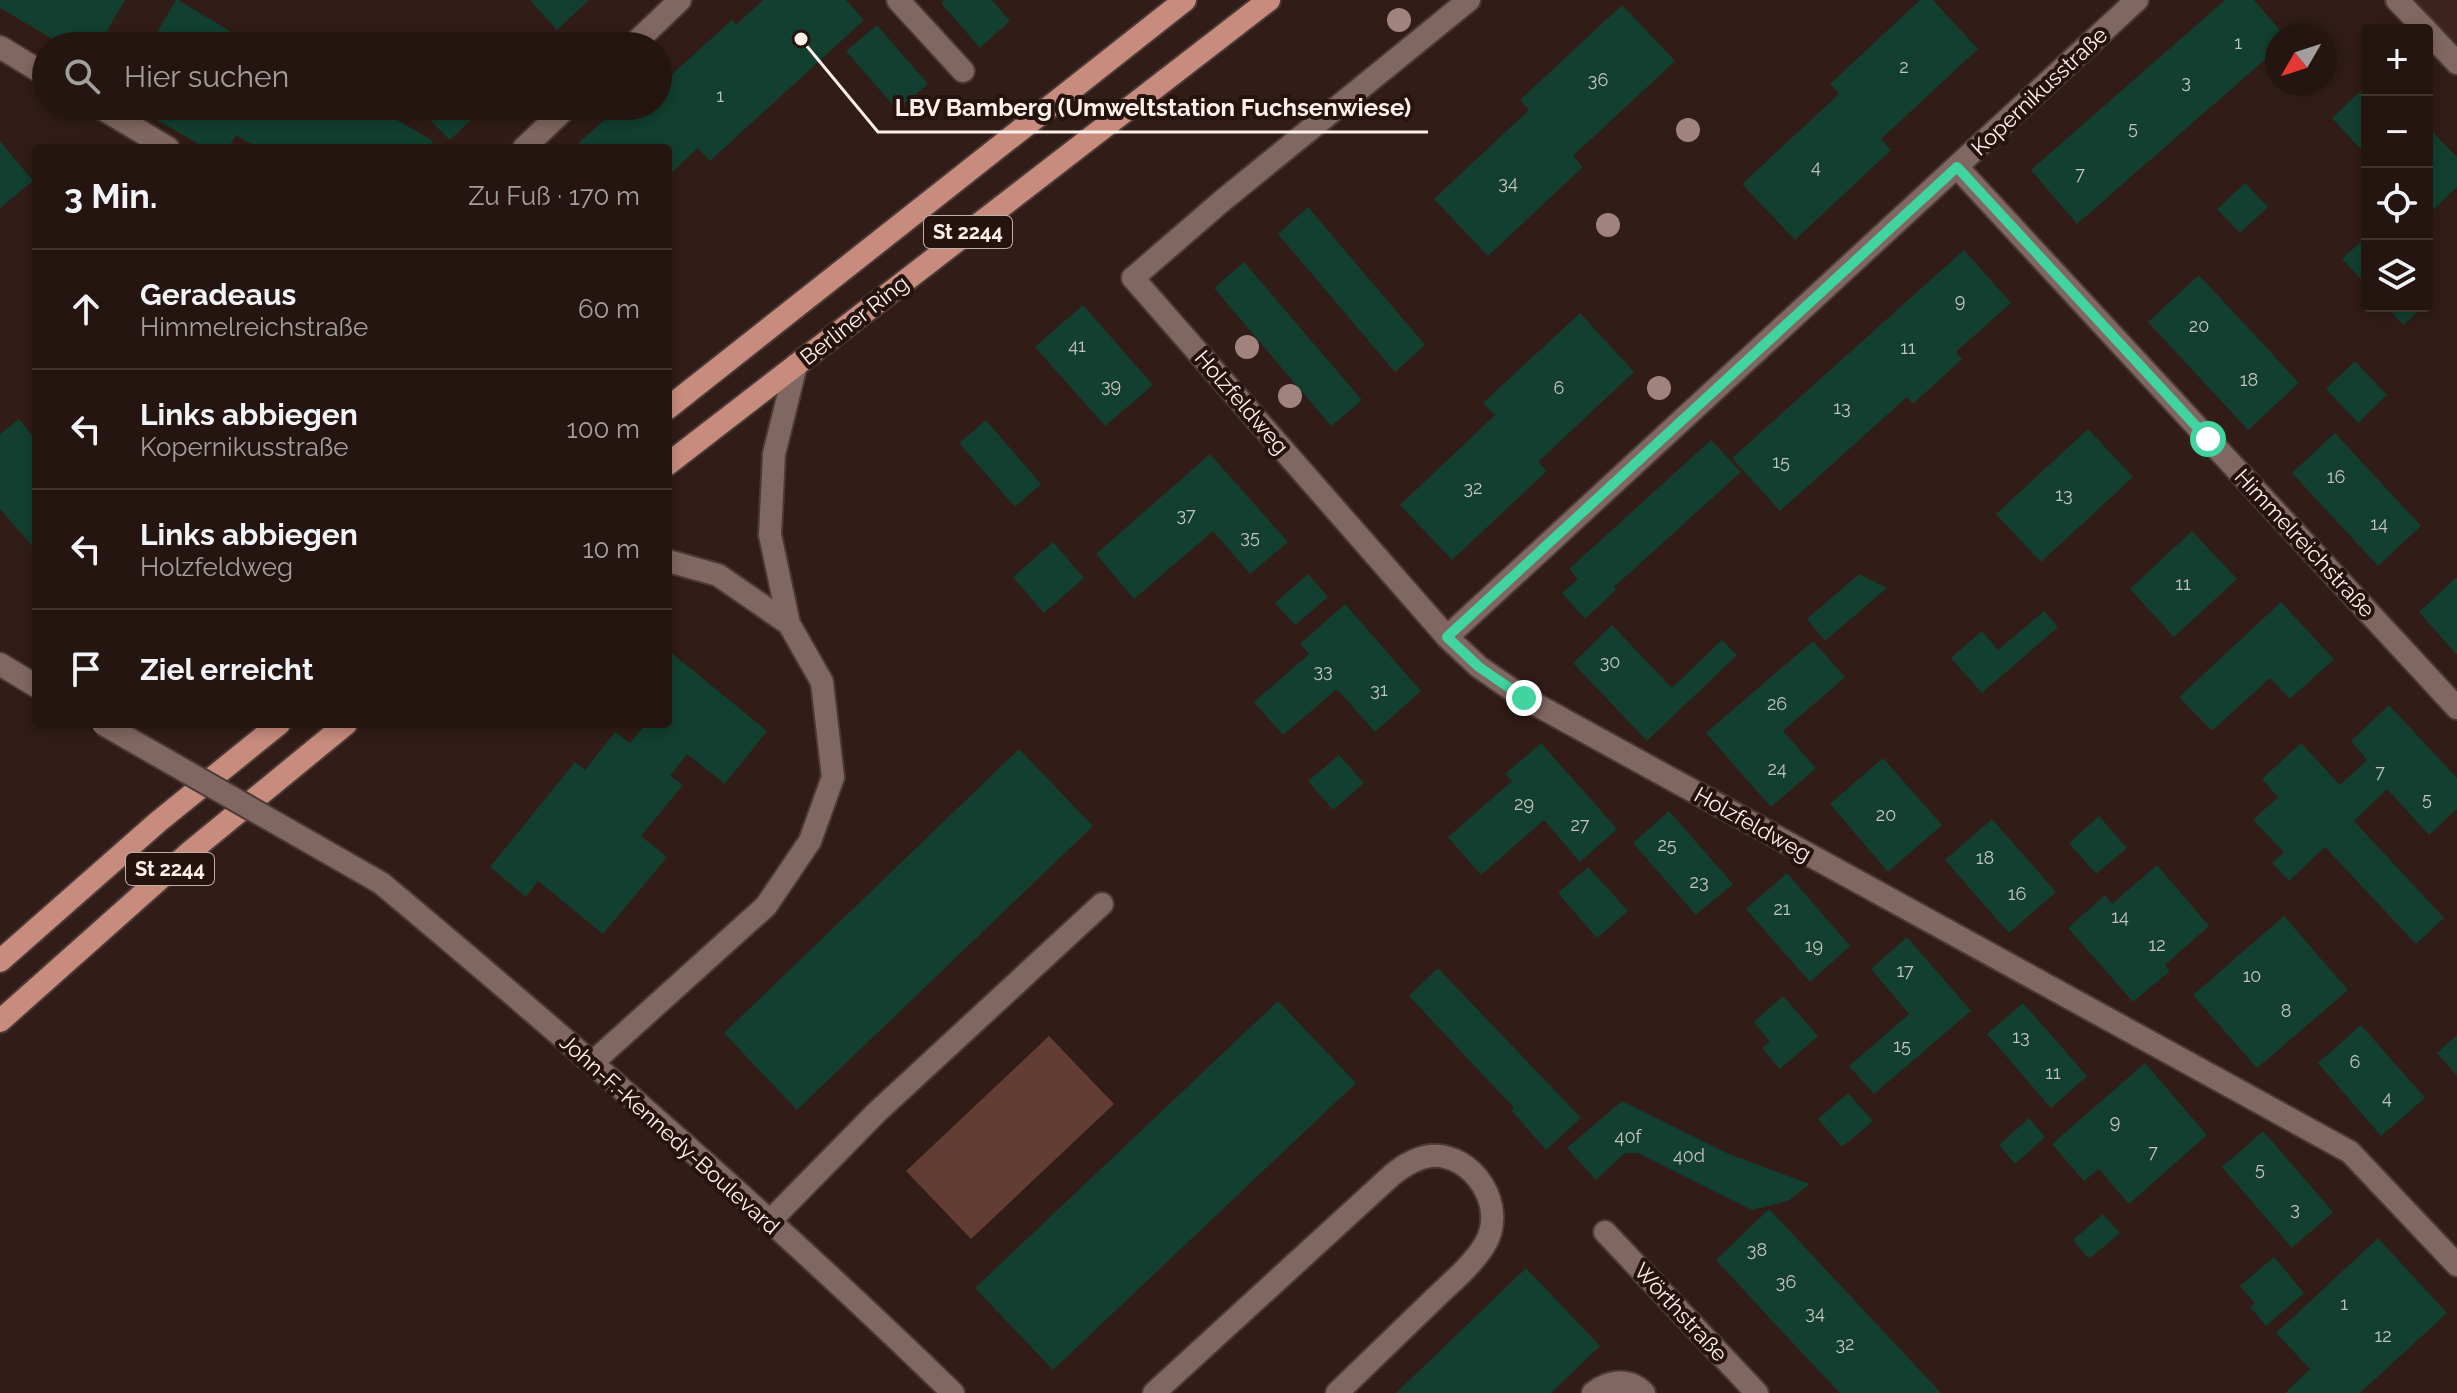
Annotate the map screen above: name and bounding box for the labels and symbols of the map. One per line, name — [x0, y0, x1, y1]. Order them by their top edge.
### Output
street label: Kopernikusstraße — [1966, 21, 2112, 161]
north arrow — [2265, 24, 2337, 96]
house number: 1 — [2234, 32, 2242, 53]
house number: 2 — [1899, 56, 1909, 77]
house number: 36 — [1588, 69, 1608, 90]
house number: 3 — [2181, 71, 2191, 92]
callout: LBV Bamberg (Umweltstation Fuchsenwiese) — [878, 84, 1428, 132]
house number: 1 — [716, 85, 724, 106]
text: LBV Bamberg (Umweltstation Fuchsenwiese) — [895, 93, 1411, 122]
house number: 5 — [2128, 117, 2138, 138]
house number: 4 — [1811, 156, 1821, 177]
house number: 7 — [2075, 163, 2085, 184]
house number: 34 — [1498, 172, 1518, 193]
road number: St 2244 — [924, 216, 1012, 248]
street label: Berliner Ring — [795, 270, 913, 370]
house number: 9 — [1955, 290, 1965, 311]
house number: 20 — [2189, 315, 2209, 336]
house number: 41 — [1068, 335, 1086, 356]
house number: 11 — [1900, 337, 1916, 358]
street label: Holzfeldweg — [1190, 345, 1294, 459]
house number: 18 — [2240, 369, 2258, 390]
house number: 39 — [1101, 375, 1121, 396]
house number: 6 — [1554, 377, 1565, 398]
house number: 13 — [1833, 397, 1851, 418]
route start — [2190, 421, 2226, 457]
house number: 15 — [1772, 451, 1790, 472]
street label: Himmelreichstraße — [2230, 464, 2380, 623]
house number: 16 — [2327, 466, 2345, 487]
house number: 32 — [1464, 477, 1483, 498]
house number: 13 — [2055, 484, 2073, 505]
house number: 37 — [1176, 504, 1196, 525]
house number: 14 — [2370, 513, 2388, 534]
house number: 35 — [1240, 526, 1260, 547]
house number: 11 — [2175, 573, 2191, 594]
house number: 30 — [1600, 651, 1620, 672]
house number: 33 — [1313, 660, 1333, 681]
house number: 31 — [1370, 679, 1388, 700]
route end — [1506, 680, 1542, 716]
house number: 26 — [1767, 693, 1787, 714]
house number: 24 — [1767, 758, 1787, 779]
house number: 7 — [2375, 761, 2385, 782]
street label: Holzfeldweg — [1690, 781, 1816, 867]
house number: 5 — [2422, 788, 2432, 809]
house number: 29 — [1514, 793, 1534, 814]
house number: 20 — [1876, 804, 1896, 825]
house number: 27 — [1570, 814, 1590, 835]
house number: 25 — [1657, 834, 1677, 855]
house number: 18 — [1976, 847, 1994, 868]
road number: St 2244 — [126, 853, 214, 885]
house number: 23 — [1690, 871, 1709, 892]
house number: 16 — [2008, 883, 2026, 904]
house number: 21 — [1773, 898, 1791, 919]
house number: 14 — [2111, 906, 2129, 927]
house number: 12 — [2148, 934, 2166, 955]
house number: 19 — [1805, 935, 1823, 956]
house number: 17 — [1896, 960, 1914, 981]
house number: 10 — [2243, 965, 2261, 986]
house number: 8 — [2281, 1000, 2291, 1021]
house number: 13 — [2012, 1026, 2030, 1047]
street label: John-F.-Kennedy-Boulevard — [555, 1029, 785, 1239]
house number: 15 — [1893, 1035, 1911, 1056]
house number: 6 — [2350, 1051, 2361, 1072]
house number: 11 — [2045, 1062, 2061, 1083]
house number: 4 — [2382, 1087, 2392, 1108]
house number: 9 — [2110, 1111, 2120, 1132]
house number: 40f — [1615, 1126, 1642, 1147]
house number: 7 — [2148, 1141, 2158, 1162]
house number: 40d — [1673, 1145, 1705, 1166]
house number: 5 — [2255, 1158, 2265, 1179]
house number: 3 — [2290, 1198, 2300, 1219]
house number: 38 — [1747, 1239, 1767, 1260]
street label: Wörthstraße — [1629, 1257, 1733, 1367]
house number: 36 — [1776, 1271, 1796, 1292]
house number: 1 — [2340, 1293, 2348, 1314]
house number: 34 — [1805, 1302, 1825, 1323]
house number: 12 — [2374, 1325, 2392, 1346]
house number: 32 — [1836, 1333, 1855, 1354]

